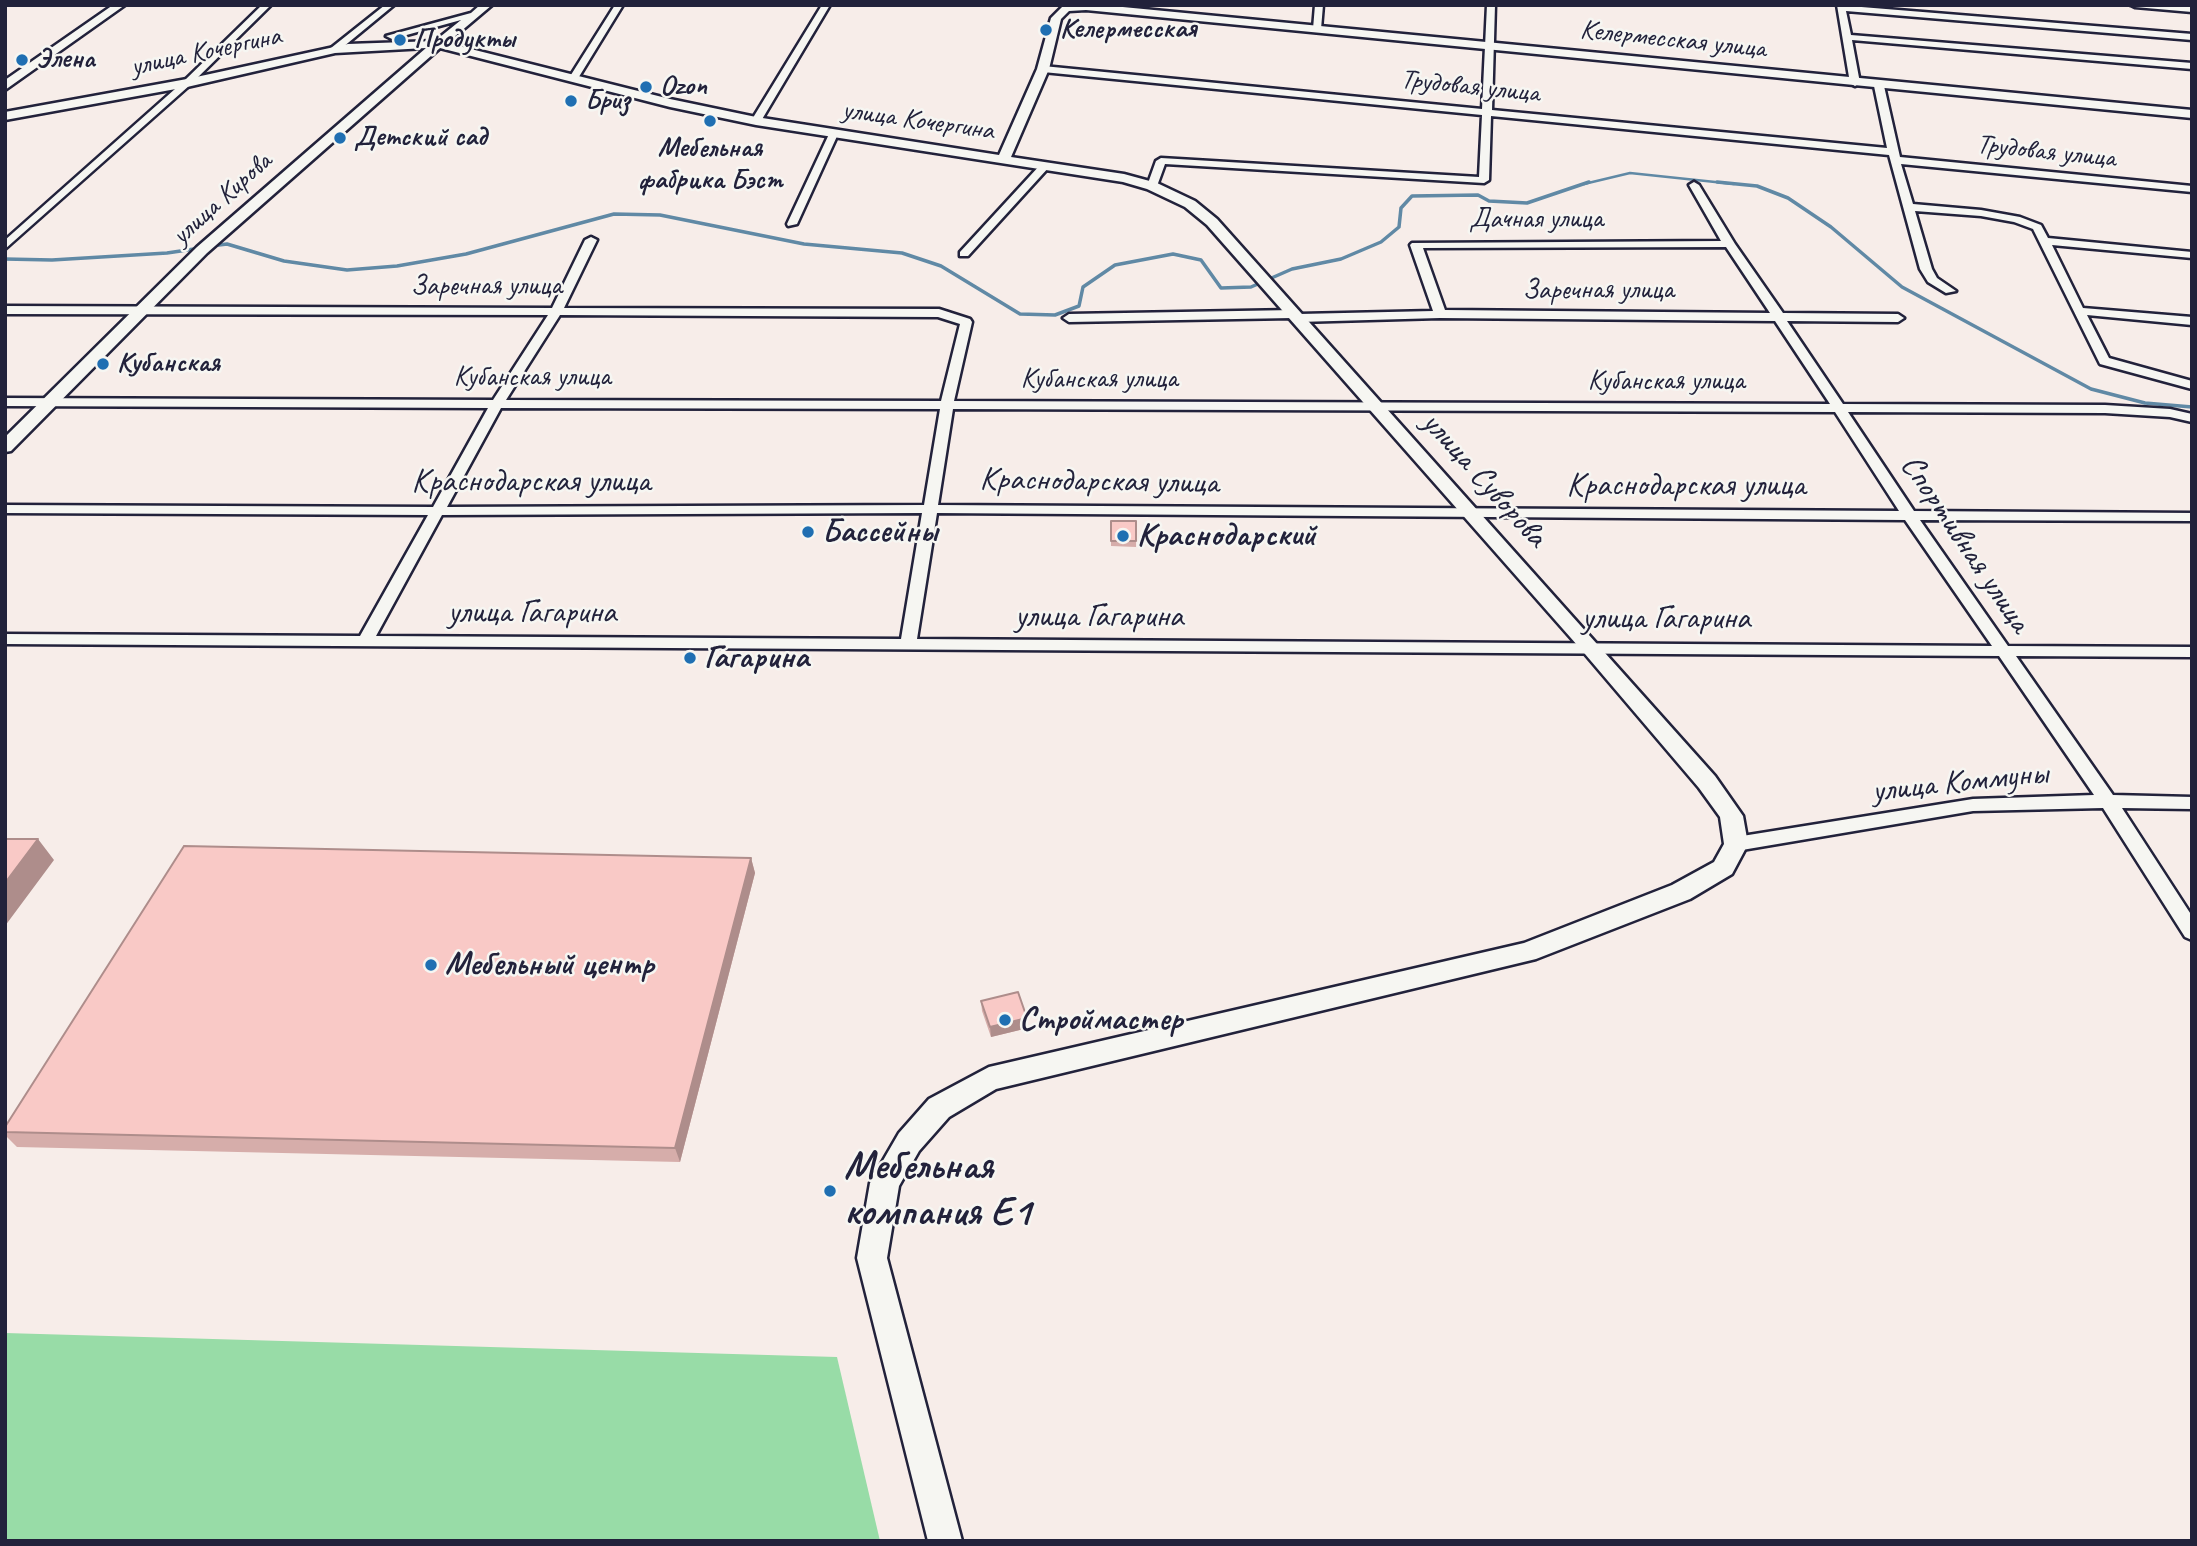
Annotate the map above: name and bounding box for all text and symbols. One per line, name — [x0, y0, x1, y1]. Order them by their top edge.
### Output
place label: Келермесская — [1060, 13, 1196, 47]
street label: Келермесская улица — [1579, 14, 1767, 66]
street label: улица Кочергина — [128, 20, 284, 84]
marker: Келермесская — [1038, 22, 1054, 38]
place label: Продукты — [414, 23, 515, 57]
marker: Продукты — [392, 32, 408, 48]
place label: Элена — [36, 43, 95, 77]
marker: Элена — [14, 52, 30, 68]
street label: Трудовая улица — [1399, 63, 1541, 111]
place label: Ozon — [660, 70, 707, 104]
marker: Ozon — [638, 79, 654, 95]
place label: Бриз — [585, 84, 630, 118]
marker: Бриз — [563, 93, 579, 109]
street label: улица Кочергина — [840, 94, 996, 148]
marker: Мебельная фабрика Бэст — [702, 113, 718, 129]
place label: Детский сад — [354, 121, 487, 155]
street label: Трудовая улица — [1975, 128, 2117, 176]
marker: Детский сад — [332, 130, 348, 146]
place label: Мебельная фабрика Бэст — [637, 132, 783, 198]
street label: улица Кирова — [165, 145, 279, 253]
street label: Дачная улица — [1469, 203, 1603, 237]
street label: Заречная улица — [410, 270, 562, 304]
street label: Заречная улица — [1522, 274, 1674, 308]
place label: Кубанская — [117, 347, 220, 381]
marker: Кубанская — [95, 356, 111, 372]
street label: Кубанская улица — [454, 361, 610, 395]
street label: Кубанская улица — [1021, 363, 1177, 397]
street label: Кубанская улица — [1588, 365, 1744, 399]
street label: улица Суворова — [1413, 404, 1555, 556]
street label: Спортивная улица — [1891, 448, 2039, 640]
street label: Краснодарская улица — [979, 460, 1219, 504]
street label: Краснодарская улица — [412, 462, 650, 502]
street label: Краснодарская улица — [1567, 466, 1805, 506]
place label: Бассейны — [822, 512, 937, 552]
place label: Краснодарский — [1137, 516, 1316, 556]
marker: Бассейны — [800, 524, 816, 540]
marker: Краснодарский — [1115, 528, 1131, 544]
street label: улица Гагарина — [448, 593, 616, 633]
street label: улица Гагарина — [1015, 597, 1183, 637]
street label: улица Гагарина — [1582, 599, 1750, 639]
place label: Гагарина — [704, 638, 809, 678]
marker: Гагарина — [682, 650, 698, 666]
street label: улица Коммуны — [1870, 754, 2050, 812]
place label: Мебельный центр — [445, 945, 654, 985]
marker: Мебельный центр — [423, 957, 439, 973]
place label: Строймастер — [1019, 1000, 1182, 1040]
marker: Строймастер — [997, 1012, 1013, 1028]
place label: Мебельная компания Е1 — [844, 1144, 1031, 1238]
marker: Мебельная компания Е1 — [822, 1183, 838, 1199]

